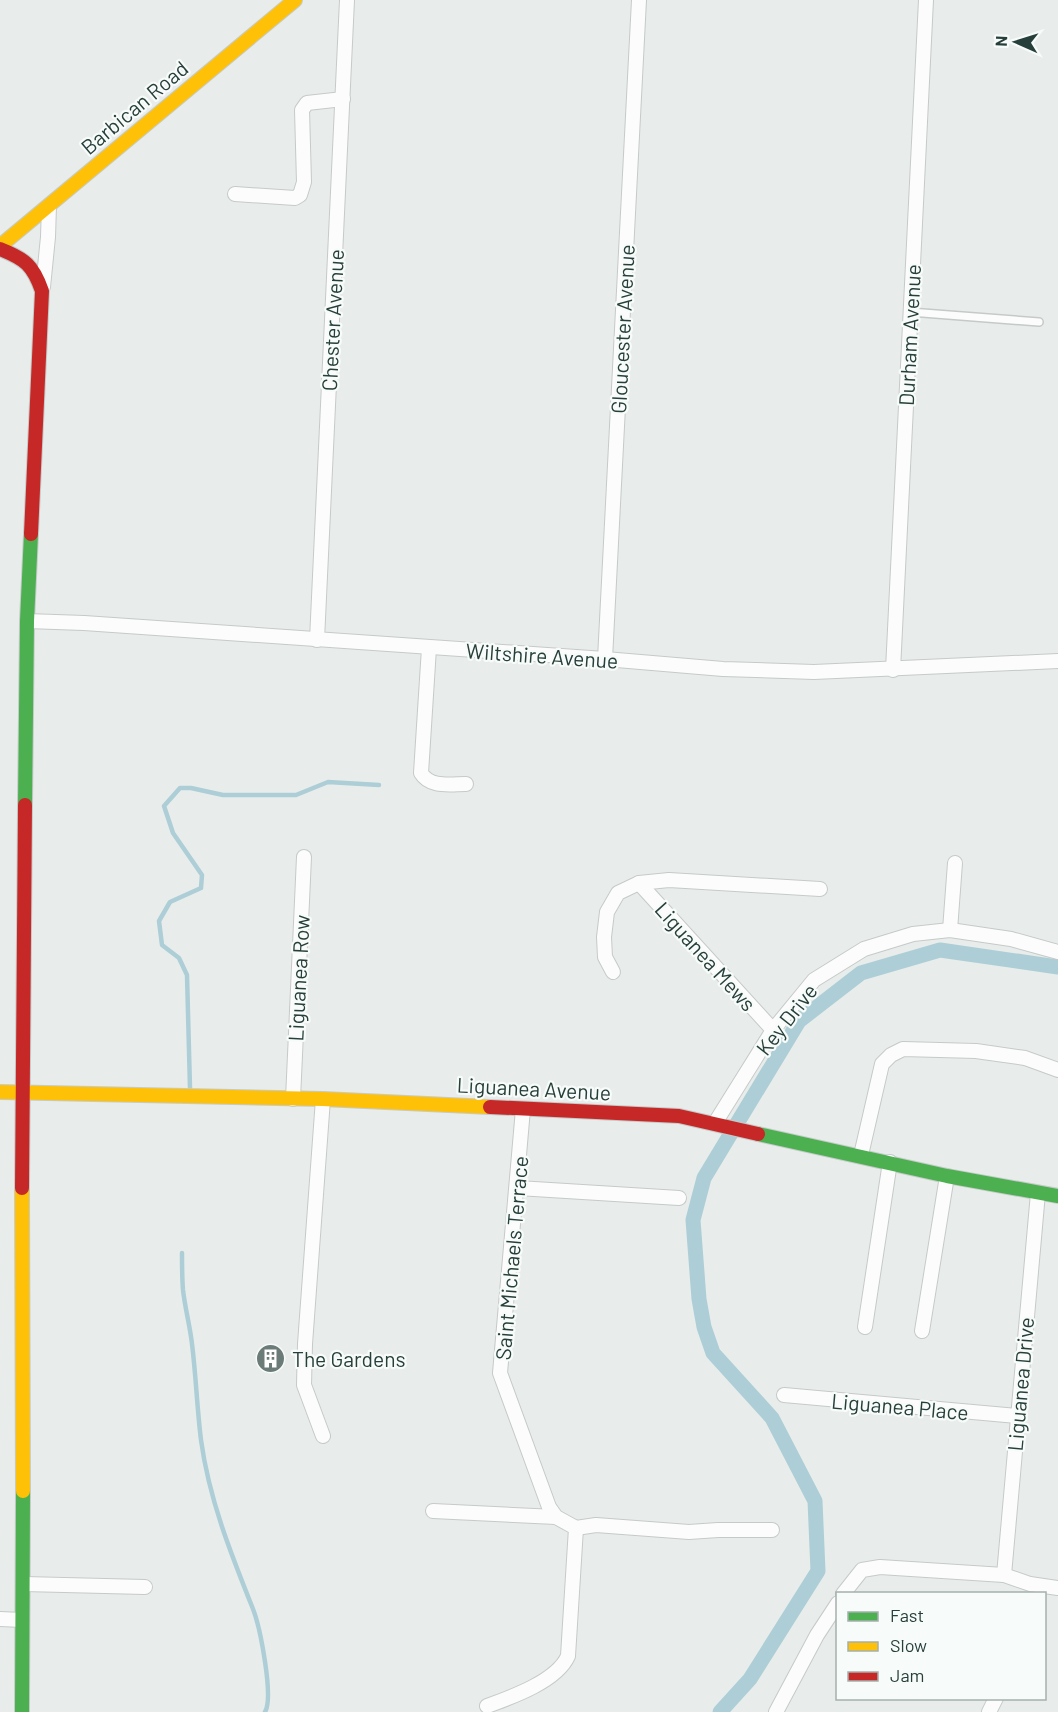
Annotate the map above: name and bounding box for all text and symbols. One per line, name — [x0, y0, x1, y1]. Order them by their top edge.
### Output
north arrow — [986, 12, 1046, 72]
text: N — [991, 35, 1010, 47]
street label: Barbican Road — [75, 55, 193, 159]
street label: Gloucester Avenue — [605, 244, 639, 414]
street label: Chester Avenue — [316, 248, 348, 392]
street label: Durham Avenue — [893, 263, 925, 407]
street label: Wiltshire Avenue — [465, 637, 619, 673]
street label: Liguanea Mews — [650, 896, 762, 1016]
street label: Liguanea Row — [282, 914, 314, 1042]
street label: Key Drive — [750, 978, 822, 1060]
street label: Liguanea Avenue — [456, 1071, 612, 1105]
street label: Saint Michaels Terrace — [490, 1155, 532, 1361]
street label: Liguanea Drive — [1002, 1316, 1038, 1452]
building icon: The Gardens — [255, 1342, 287, 1374]
place label: The Gardens — [292, 1346, 406, 1371]
street label: Liguanea Place — [830, 1388, 970, 1424]
legend — [836, 1592, 1046, 1700]
text: Fast — [890, 1604, 924, 1626]
text: Slow — [890, 1634, 927, 1656]
text: Jam — [890, 1664, 924, 1686]

